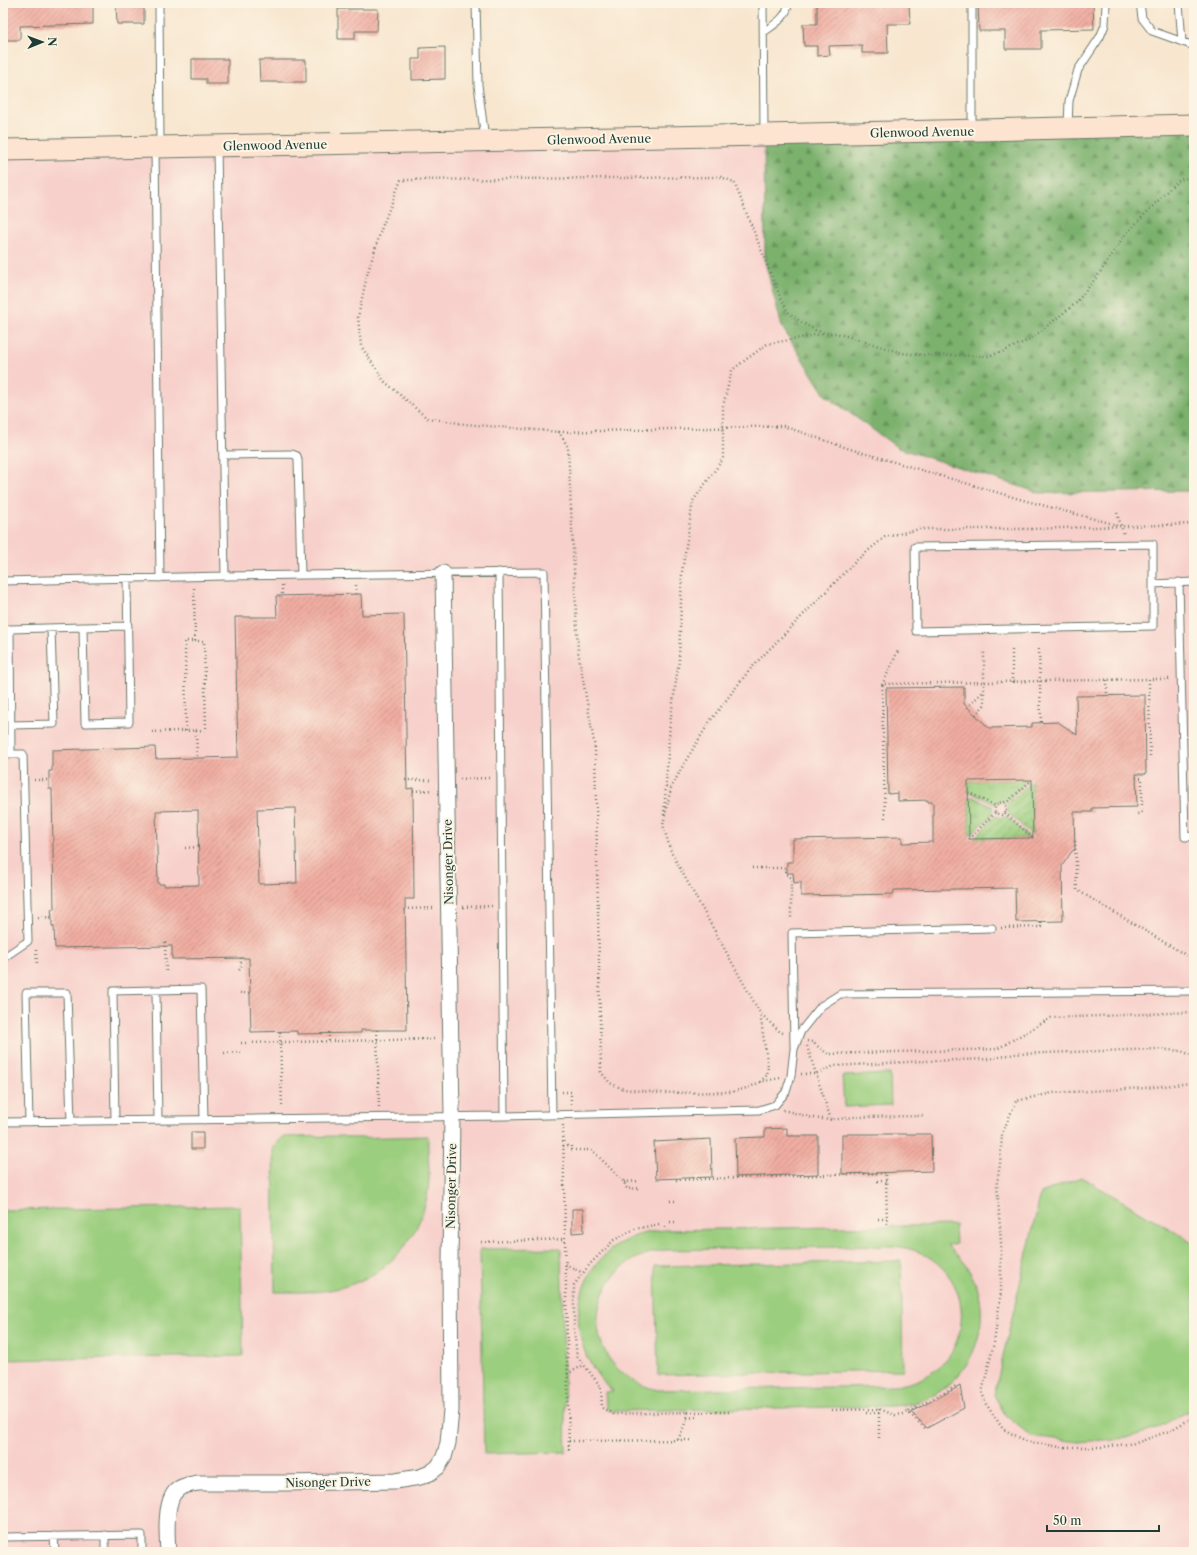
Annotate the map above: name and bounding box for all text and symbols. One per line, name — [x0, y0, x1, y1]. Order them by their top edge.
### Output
north arrow — [22, 22, 62, 62]
text: N — [45, 37, 59, 47]
street label: Glenwood Avenue — [870, 124, 974, 140]
street label: Glenwood Avenue — [547, 131, 651, 147]
street label: Glenwood Avenue — [223, 137, 327, 153]
street label: Nisonger Drive — [440, 819, 456, 905]
street label: Nisonger Drive — [443, 1143, 459, 1229]
street label: Nisonger Drive — [285, 1474, 371, 1490]
scale bar — [1047, 1507, 1159, 1533]
text: 50 m — [1053, 1513, 1082, 1528]

